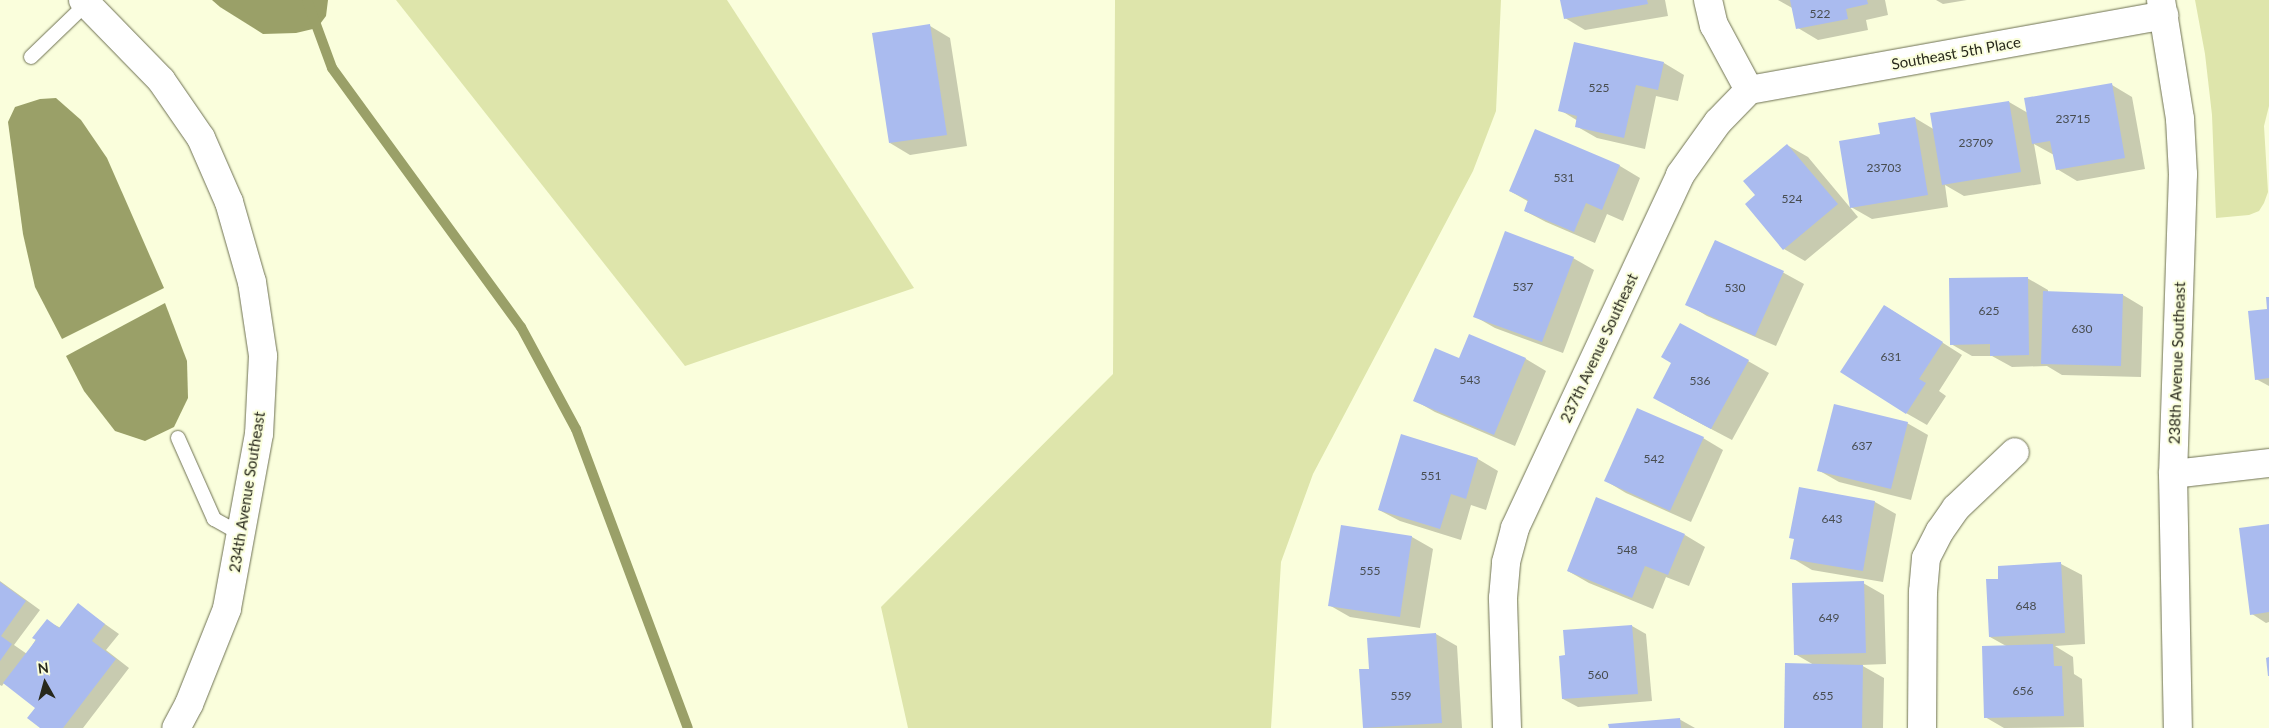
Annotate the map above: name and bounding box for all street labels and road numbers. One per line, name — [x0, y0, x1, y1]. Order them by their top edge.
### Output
street label: Southeast 5th Place — [1890, 33, 2022, 73]
street label: 237th Avenue Southeast — [1556, 270, 1642, 426]
street label: 238th Avenue Southeast — [2165, 281, 2189, 445]
street label: 234th Avenue Southeast — [225, 410, 269, 574]

